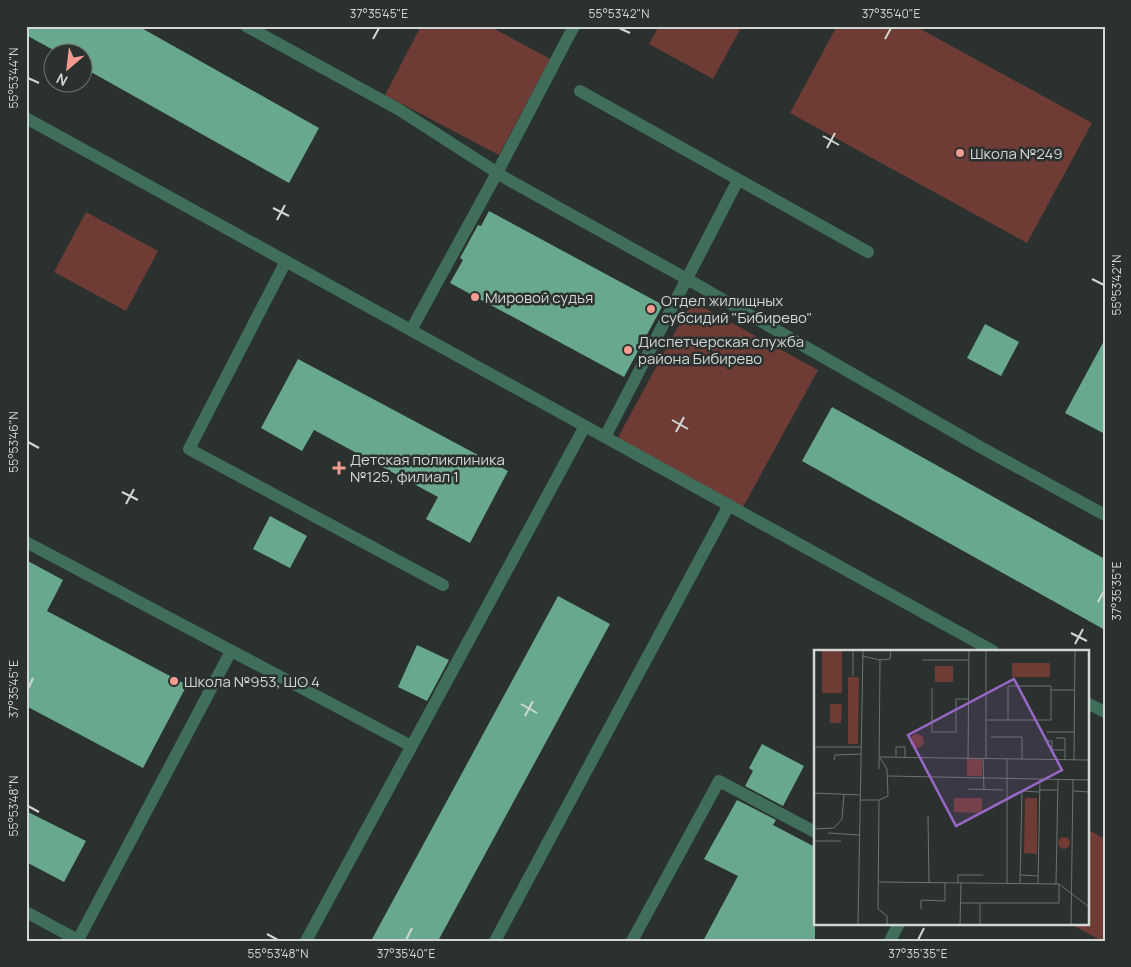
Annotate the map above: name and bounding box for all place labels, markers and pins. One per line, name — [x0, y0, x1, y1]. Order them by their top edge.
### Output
place label: Школа №249 — [970, 143, 1063, 164]
marker: Школа №249 — [954, 147, 966, 159]
place label: Мировой судья — [485, 287, 593, 308]
place label: Отдел жилищных субсидий "Бибирево" — [661, 290, 812, 328]
marker: Мировой судья — [469, 291, 481, 303]
marker: Отдел жилищных субсидий "Бибирево" — [645, 303, 657, 315]
place label: Диспетчерская служба района Бибирево — [638, 331, 804, 369]
marker: Диспетчерская служба района Бибирево — [622, 344, 634, 356]
place label: Детская поликлиника №125, филиал 1 — [350, 449, 505, 487]
marker: Детская поликлиника №125, филиал 1 — [332, 461, 346, 475]
place label: Школа №953, ШО 4 — [184, 671, 320, 692]
marker: Школа №953, ШО 4 — [168, 675, 180, 687]

